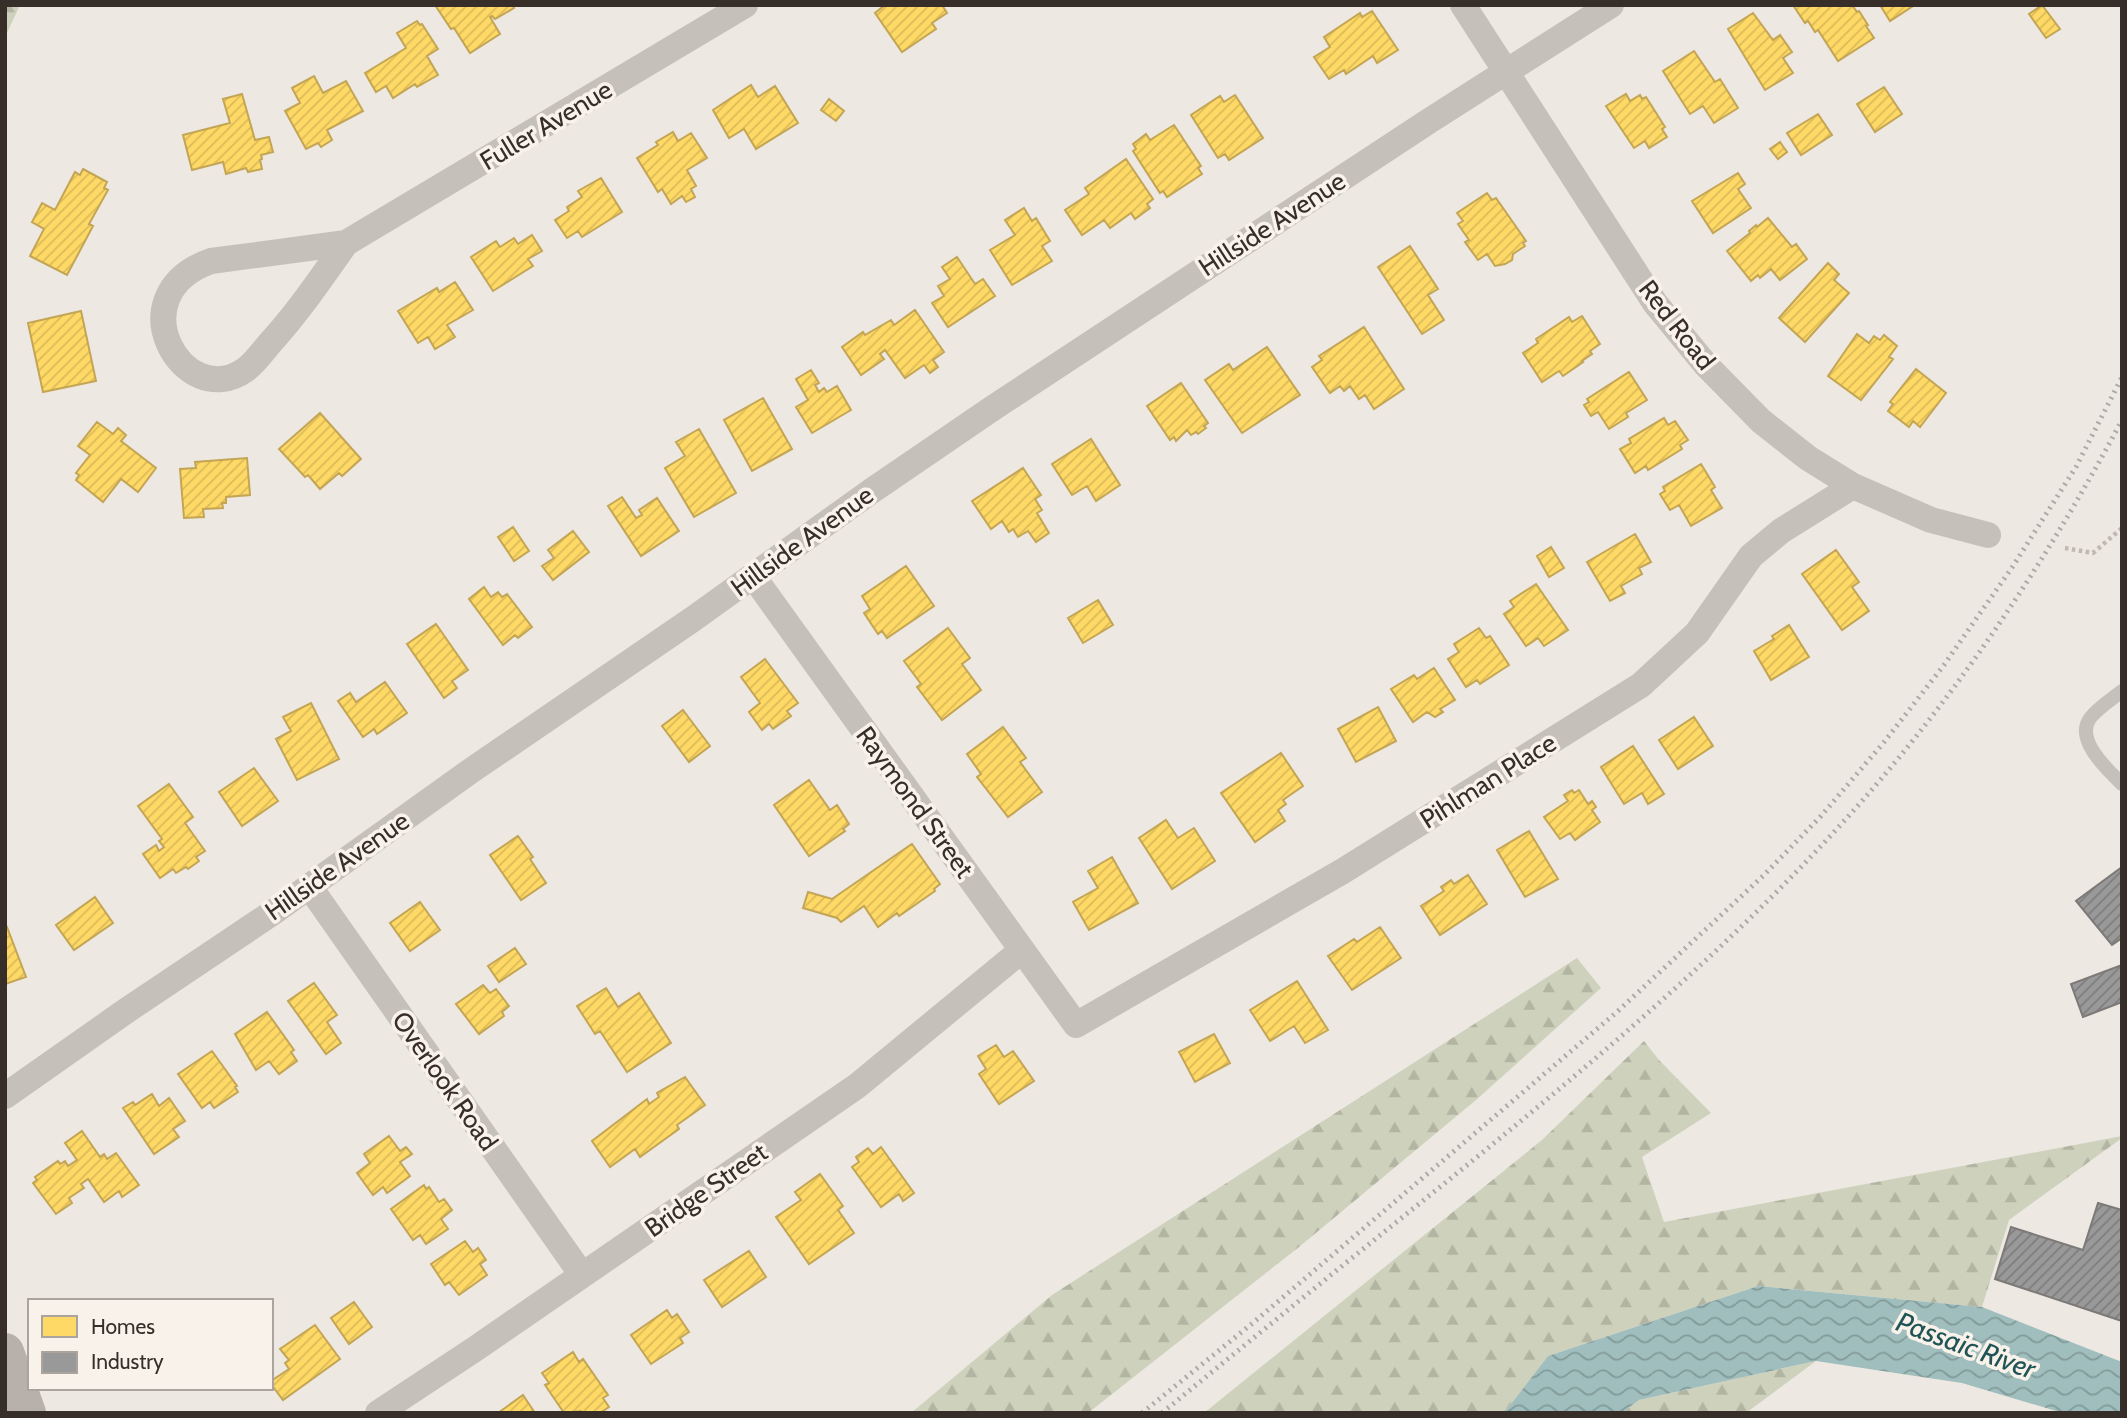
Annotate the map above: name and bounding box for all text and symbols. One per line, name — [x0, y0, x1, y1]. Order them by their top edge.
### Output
street label: Fuller Avenue — [474, 73, 618, 177]
street label: Hillside Avenue — [1193, 165, 1351, 283]
street label: Red Road — [1632, 274, 1722, 376]
street label: Hillside Avenue — [725, 479, 879, 603]
street label: Raymond Street — [849, 720, 981, 884]
street label: Pihlman Place — [1414, 727, 1562, 835]
street label: Hillside Avenue — [259, 805, 415, 927]
street label: Overlook Road — [385, 1005, 505, 1157]
street label: Bridge Street — [638, 1136, 774, 1244]
legend — [28, 1299, 273, 1390]
water label: Passaic River — [1892, 1304, 2041, 1386]
text: Homes — [91, 1314, 155, 1339]
text: Industry — [91, 1349, 164, 1374]

